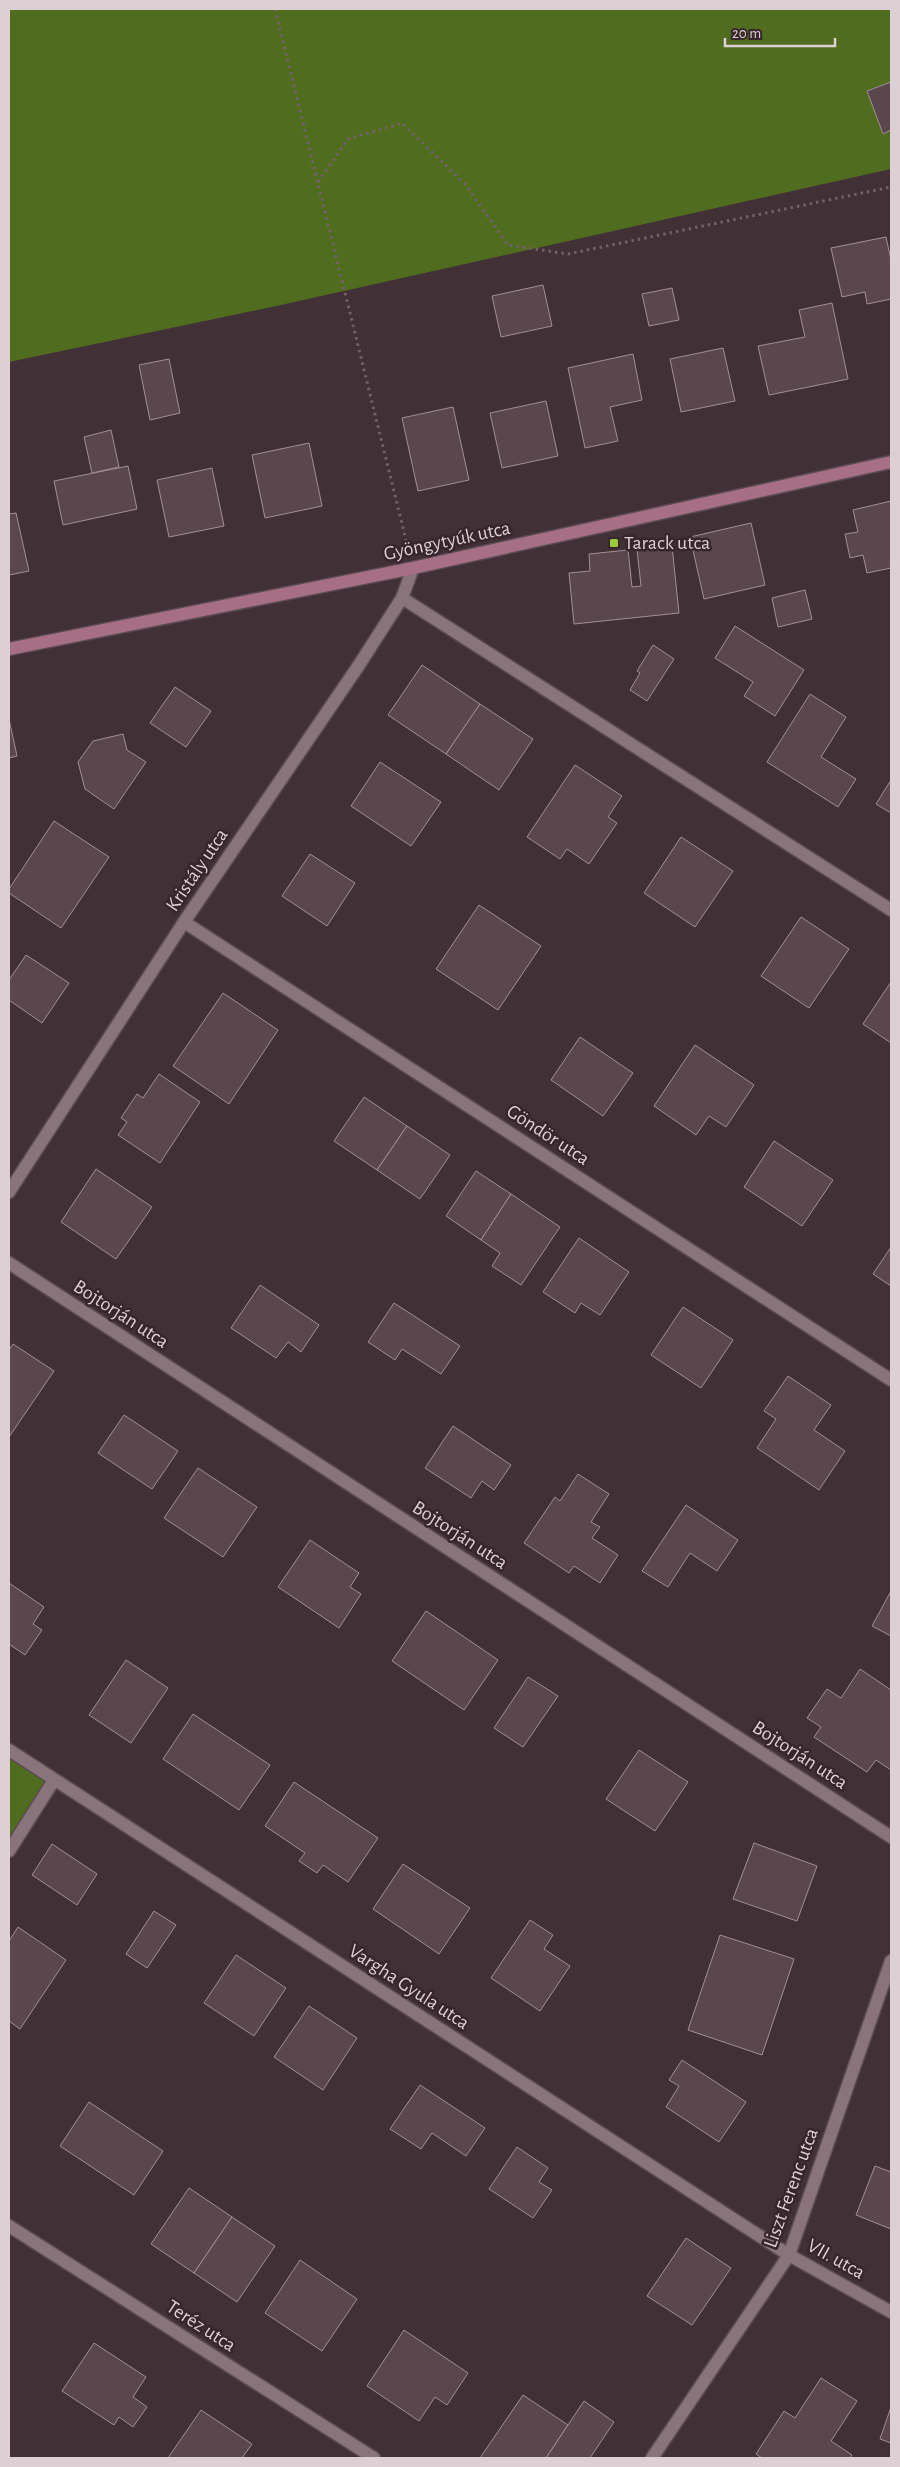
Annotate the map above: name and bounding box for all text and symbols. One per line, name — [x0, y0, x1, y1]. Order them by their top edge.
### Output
scale bar — [725, 15, 835, 47]
text: 20 m — [732, 26, 761, 41]
street label: Gyöngytyúk utca — [382, 518, 512, 564]
place label: Tarack utca — [624, 533, 710, 553]
marker: Tarack utca — [608, 537, 620, 549]
street label: Kristály utca — [162, 825, 232, 915]
street label: Göndör utca — [503, 1101, 593, 1169]
street label: Bojtorján utca — [70, 1276, 172, 1352]
street label: Bojtorján utca — [409, 1497, 511, 1573]
street label: Bojtorján utca — [749, 1717, 851, 1793]
street label: Vargha Gyula utca — [345, 1941, 473, 2033]
street label: Liszt Ferenc utca — [760, 2126, 822, 2250]
street label: VII. utca — [804, 2235, 868, 2283]
street label: Teréz utca — [163, 2296, 239, 2356]

